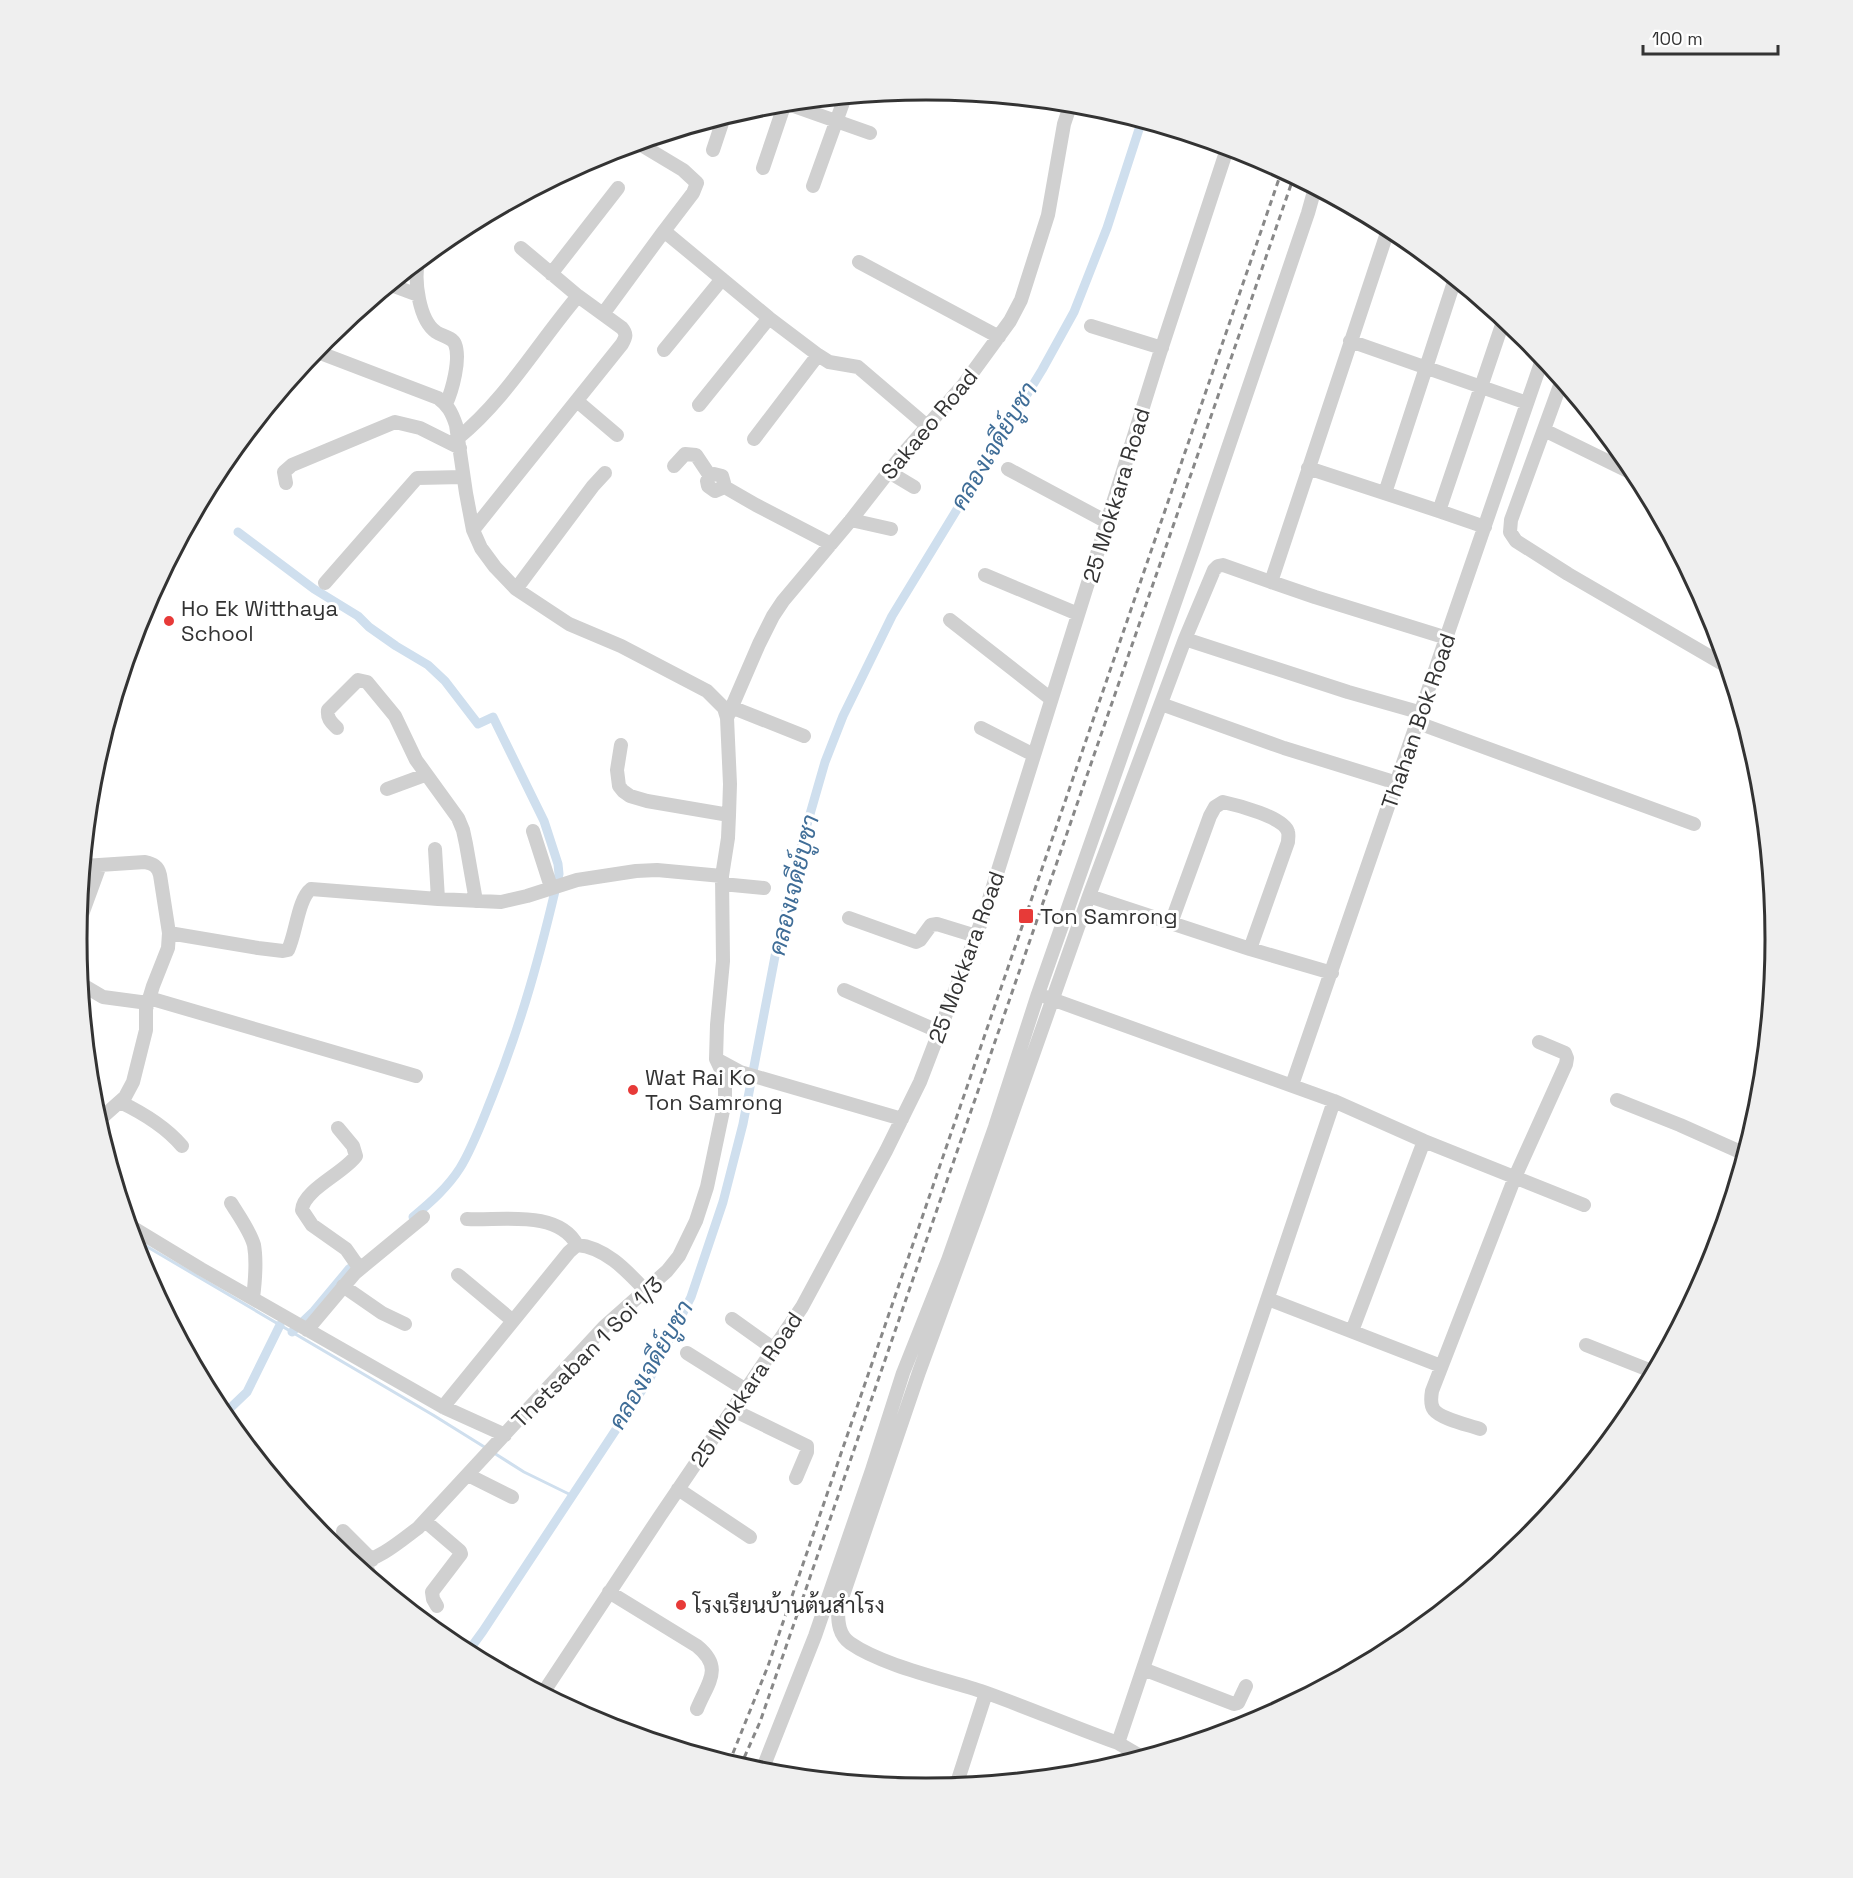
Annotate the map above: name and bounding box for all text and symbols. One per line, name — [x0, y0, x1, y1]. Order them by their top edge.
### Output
scale bar — [1643, 18, 1778, 56]
text: 100 m — [1652, 27, 1703, 50]
street label: Sakaeo Road — [874, 363, 984, 485]
water label: คลองเจดีย์บูชา — [943, 376, 1046, 516]
street label: 25 Mokkara Road — [1076, 404, 1156, 586]
place label: Ho Ek Witthaya School — [181, 594, 339, 647]
marker: Ho Ek Witthaya School — [162, 614, 176, 628]
street label: Thahan Bok Road — [1375, 629, 1461, 813]
water label: คลองเจดีย์บูชา — [761, 811, 828, 959]
street label: 25 Mokkara Road — [922, 867, 1010, 1047]
place label: Ton Samrong — [1040, 902, 1178, 930]
marker: Ton Samrong — [1017, 907, 1035, 925]
place label: Wat Rai Ko Ton Samrong — [645, 1063, 783, 1116]
marker: Wat Rai Ko Ton Samrong — [626, 1083, 640, 1097]
street label: Thetsaban 1 Soi 1/3 — [505, 1270, 669, 1434]
water label: คลองเจดีย์บูชา — [601, 1295, 702, 1436]
street label: 25 Mokkara Road — [684, 1306, 808, 1472]
place label: โรงเรียนบ้านต้นสำโรง — [692, 1591, 885, 1619]
marker: โรงเรียนบ้านต้นสำโรง — [674, 1598, 688, 1612]

